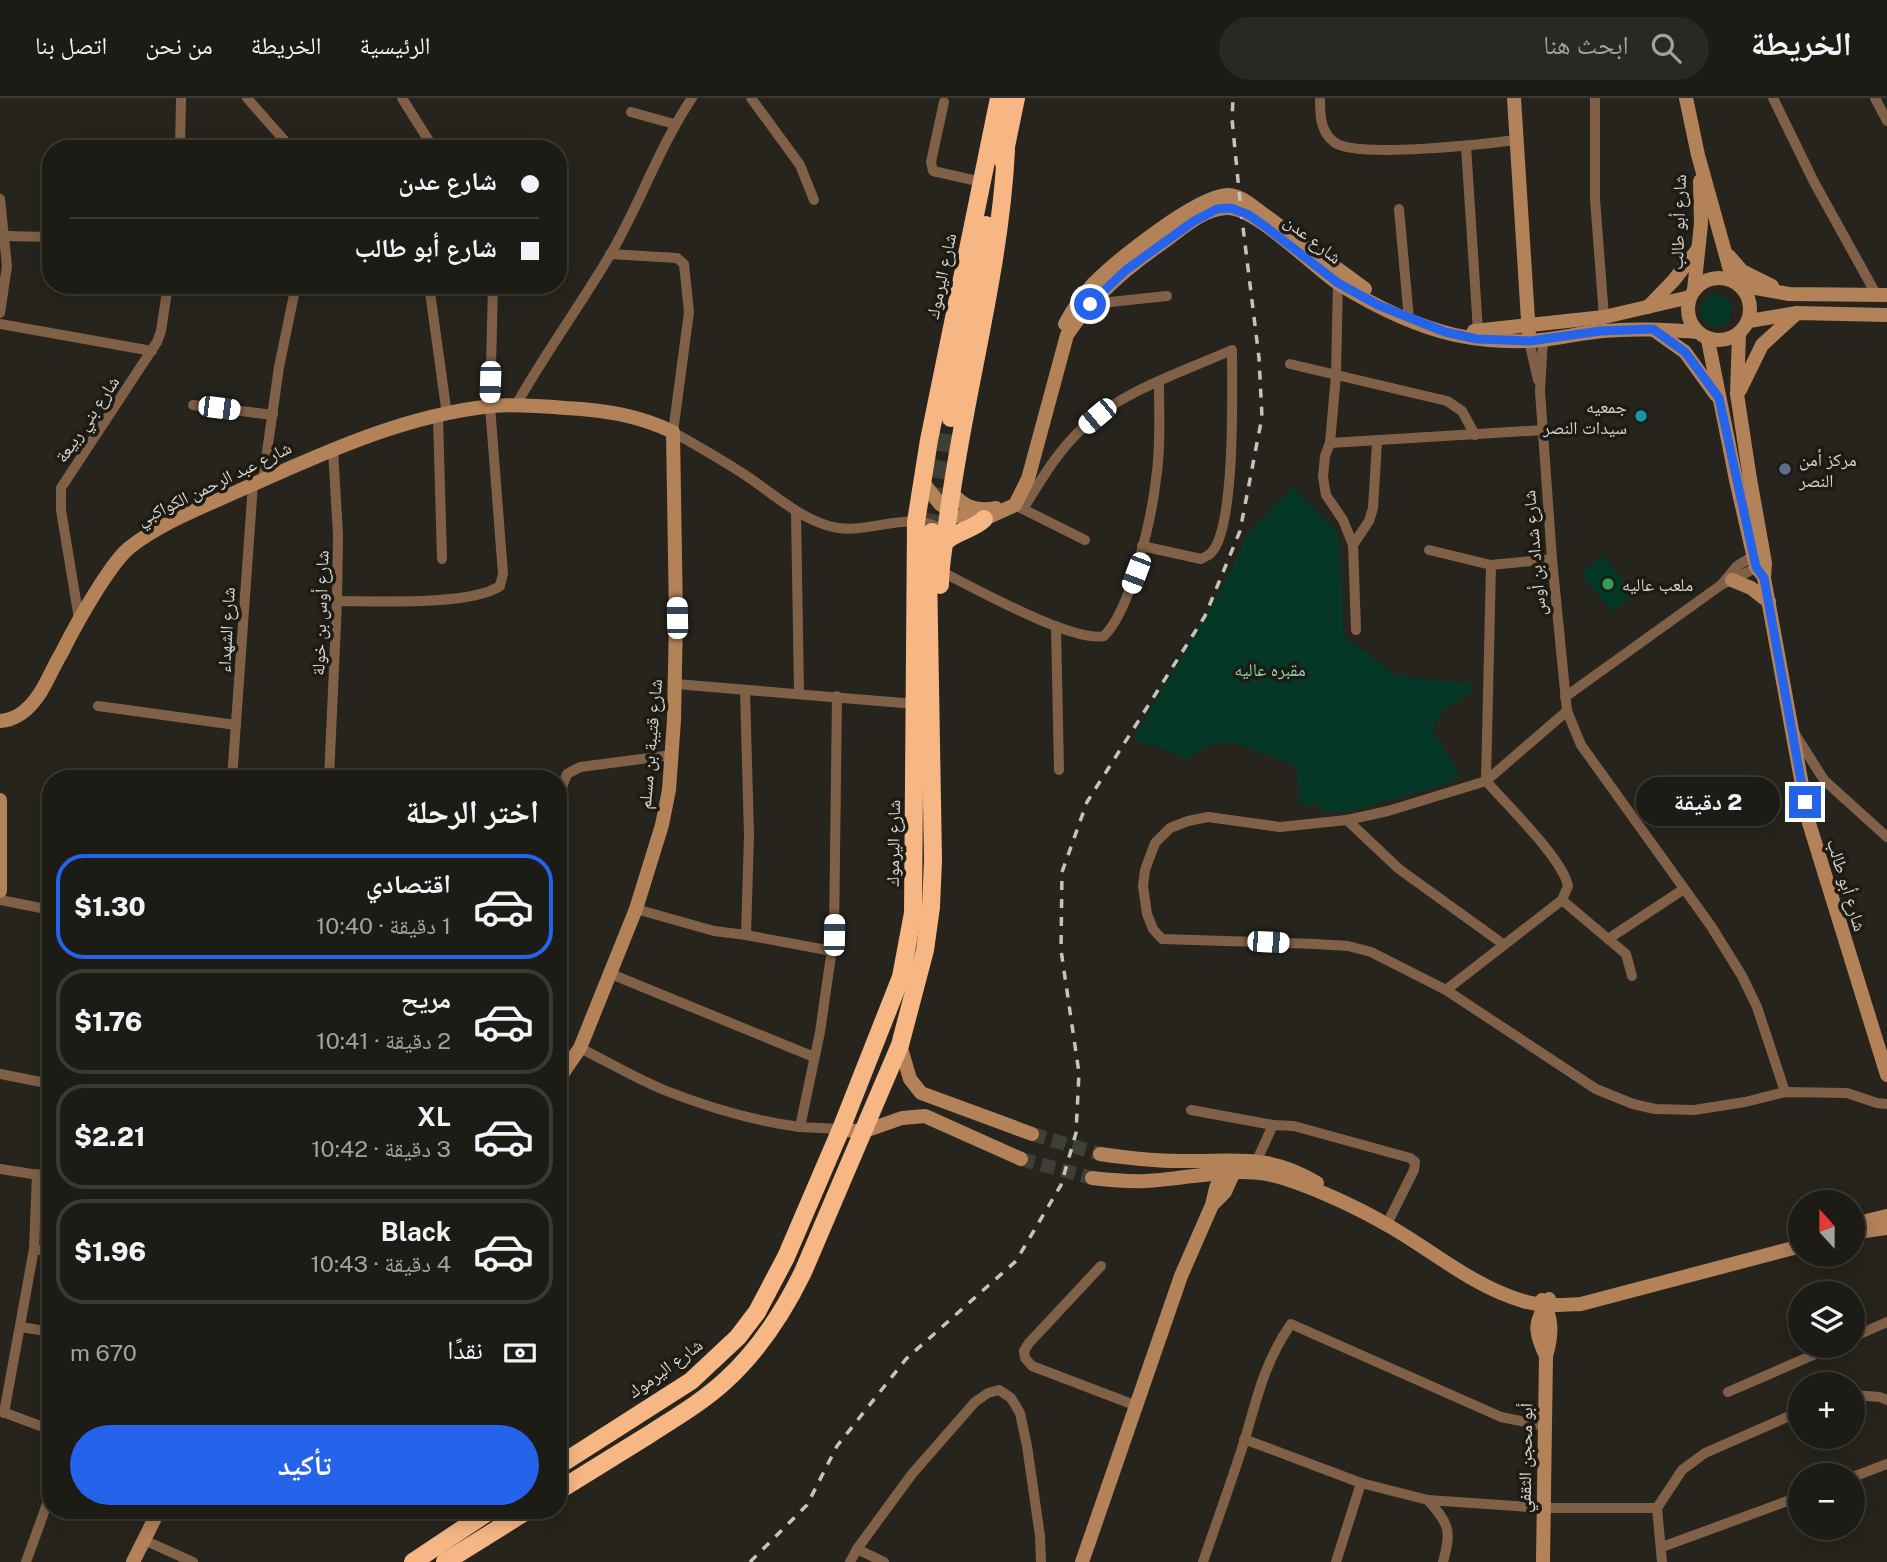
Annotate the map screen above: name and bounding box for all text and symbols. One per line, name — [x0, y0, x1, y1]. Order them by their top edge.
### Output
search box — [1219, 17, 1709, 80]
text: الخريطة — [1751, 24, 1852, 62]
text: ابحث هنا — [1543, 29, 1629, 60]
icon: search — [1647, 29, 1685, 67]
text: اتصل بنا — [35, 31, 107, 59]
text: من نحن — [145, 31, 213, 59]
text: الخريطة — [251, 31, 321, 59]
text: الرئيسية — [359, 31, 431, 59]
text: شارع عدن — [398, 165, 497, 196]
street label: شارع أبو طالب — [1666, 174, 1691, 270]
street label: شارع عدن — [1280, 210, 1346, 269]
street label: شارع اليرموك — [922, 231, 961, 321]
text: شارع أبو طالب — [354, 232, 497, 263]
route start — [1074, 288, 1106, 320]
car — [479, 361, 502, 403]
street label: شارع بني ربيعة — [50, 372, 127, 469]
car — [1075, 394, 1120, 438]
car — [197, 395, 242, 421]
place label: جمعيه سيدات النصر — [1542, 396, 1627, 438]
marker: جمعيه سيدات النصر — [1633, 408, 1649, 424]
street label: شارع عبد الرحمن الكواكبي — [133, 436, 297, 534]
place label: مركز أمن النصر — [1798, 449, 1857, 491]
marker: مركز أمن النصر — [1777, 461, 1793, 477]
street label: شارع شداد بن أوس — [1518, 489, 1551, 617]
street label: شارع أوس بن خولة — [307, 550, 334, 676]
car — [1119, 550, 1154, 596]
place label: ملعب عاليه — [1622, 574, 1693, 595]
marker: ملعب عاليه — [1600, 576, 1616, 592]
street label: شارع الشهداء — [213, 586, 240, 674]
car — [667, 597, 688, 639]
park label: مقبره عاليه — [1234, 659, 1306, 680]
street label: شارع قتيبة بن مسلم — [634, 678, 668, 810]
callout: 2 دقيقة — [1637, 778, 1780, 826]
route end — [1789, 786, 1821, 818]
text: 2 دقيقة — [1674, 788, 1742, 815]
text: اختر الرحلة — [406, 793, 539, 830]
street label: شارع اليرموك — [882, 799, 905, 887]
street label: شارع أبو طالب — [1822, 836, 1871, 934]
text: اقتصادي — [366, 868, 451, 899]
icon: car — [472, 875, 535, 938]
text: $1.30 — [74, 891, 146, 922]
text: 1 دقيقة · 10:40 — [316, 912, 451, 939]
car — [824, 914, 845, 956]
car — [1247, 930, 1290, 954]
text: مريح — [401, 983, 451, 1014]
icon: car — [472, 990, 535, 1053]
text: $1.76 — [74, 1006, 142, 1037]
text: 2 دقيقة · 10:41 — [316, 1027, 451, 1054]
text: XL — [417, 1101, 451, 1132]
icon: car — [472, 1105, 535, 1168]
text: $2.21 — [74, 1121, 145, 1152]
text: 3 دقيقة · 10:42 — [311, 1135, 451, 1162]
north arrow — [1788, 1190, 1866, 1267]
map controls — [1788, 1190, 1865, 1540]
text: Black — [381, 1216, 451, 1247]
icon: car — [472, 1220, 535, 1283]
text: $1.96 — [74, 1236, 146, 1267]
text: 4 دقيقة · 10:43 — [310, 1250, 451, 1277]
button: layers — [1788, 1281, 1865, 1358]
text: نقدًا — [447, 1334, 483, 1365]
icon: cash — [501, 1334, 539, 1372]
street label: شارع اليرموك — [624, 1334, 707, 1403]
text: 670 m — [70, 1339, 137, 1366]
button: + — [1788, 1372, 1865, 1449]
street label: أبو محجن الثقفي — [1514, 1403, 1541, 1513]
button: تأكيد — [70, 1425, 539, 1505]
button: − — [1788, 1463, 1865, 1540]

